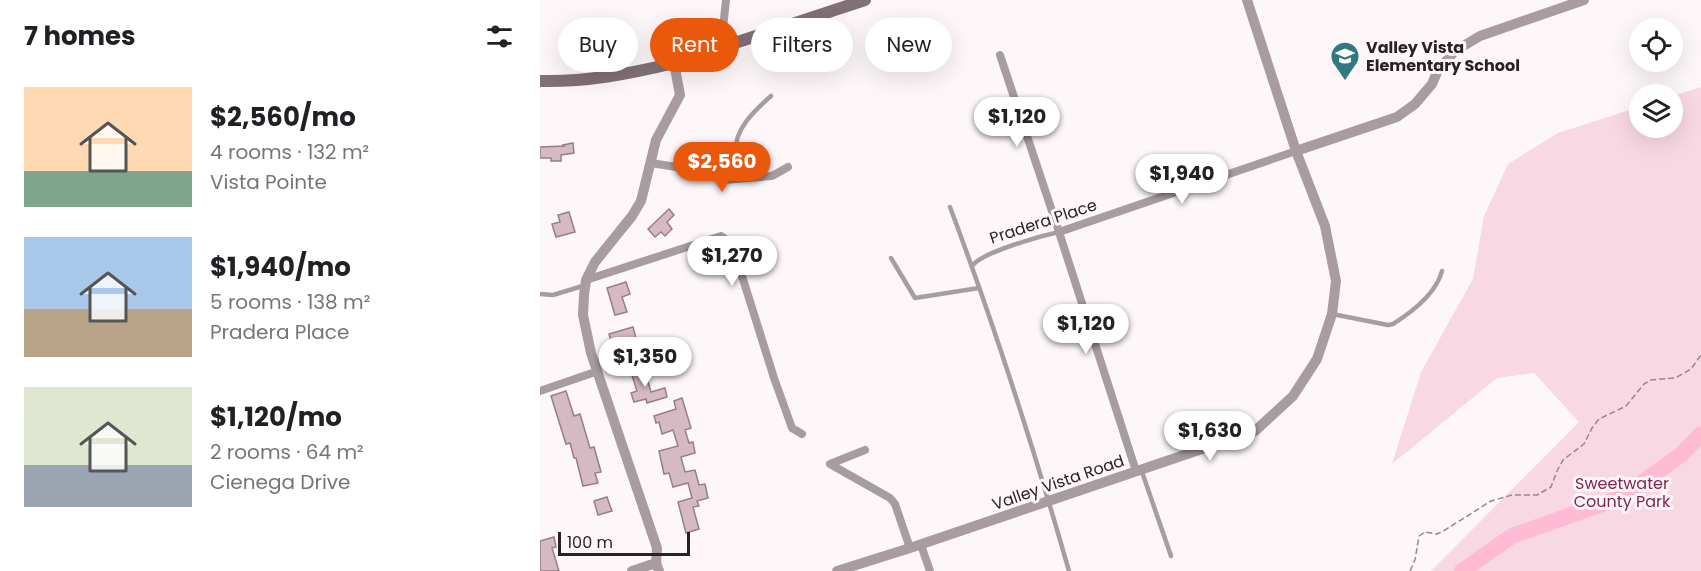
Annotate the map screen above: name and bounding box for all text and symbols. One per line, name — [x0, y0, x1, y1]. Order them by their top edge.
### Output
text: 7 homes — [24, 18, 136, 54]
chip: Buy — [558, 18, 638, 72]
chip: Rent — [650, 18, 739, 72]
chip: Filters — [751, 18, 853, 72]
chip: New — [865, 18, 952, 72]
map controls — [1629, 18, 1683, 138]
button: locate — [1629, 18, 1683, 72]
icon: filters — [483, 20, 516, 53]
place label: Valley Vista Elementary School — [1366, 36, 1520, 77]
school or university icon: Valley Vista Elementary School — [1329, 40, 1361, 82]
button: layers — [1629, 84, 1683, 138]
pin: $1,120 — [968, 97, 1066, 148]
text: $2,560/mo — [210, 99, 356, 135]
text: $1,120 — [988, 102, 1046, 130]
icon: home — [72, 111, 144, 183]
text: 4 rooms · 132 m² — [210, 138, 369, 166]
pin: $2,560 — [673, 142, 771, 193]
text: $2,560 — [687, 147, 757, 175]
pin: $1,940 — [1133, 154, 1231, 205]
text: $1,940 — [1149, 159, 1215, 187]
text: Vista Pointe — [210, 168, 327, 196]
street label: Pradera Place — [987, 193, 1100, 250]
pin: $1,270 — [683, 236, 781, 287]
text: $1,270 — [701, 241, 763, 269]
text: $1,940/mo — [210, 249, 351, 285]
icon: home — [72, 261, 144, 333]
text: 5 rooms · 138 m² — [210, 288, 370, 316]
pin: $1,120 — [1037, 304, 1135, 355]
text: $1,120 — [1057, 309, 1115, 337]
text: Pradera Place — [210, 318, 349, 346]
pin: $1,350 — [596, 337, 694, 388]
text: $1,350 — [613, 342, 677, 370]
text: $1,120/mo — [210, 399, 342, 435]
icon: home — [72, 411, 144, 483]
pin: $1,630 — [1161, 411, 1259, 462]
text: $1,630 — [1178, 416, 1242, 444]
text: 2 rooms · 64 m² — [210, 438, 364, 466]
street label: Valley Vista Road — [989, 449, 1127, 516]
text: Cienega Drive — [210, 468, 350, 496]
park label: Sweetwater County Park — [1574, 472, 1671, 513]
scale bar — [558, 529, 690, 556]
text: 100 m — [567, 531, 613, 554]

